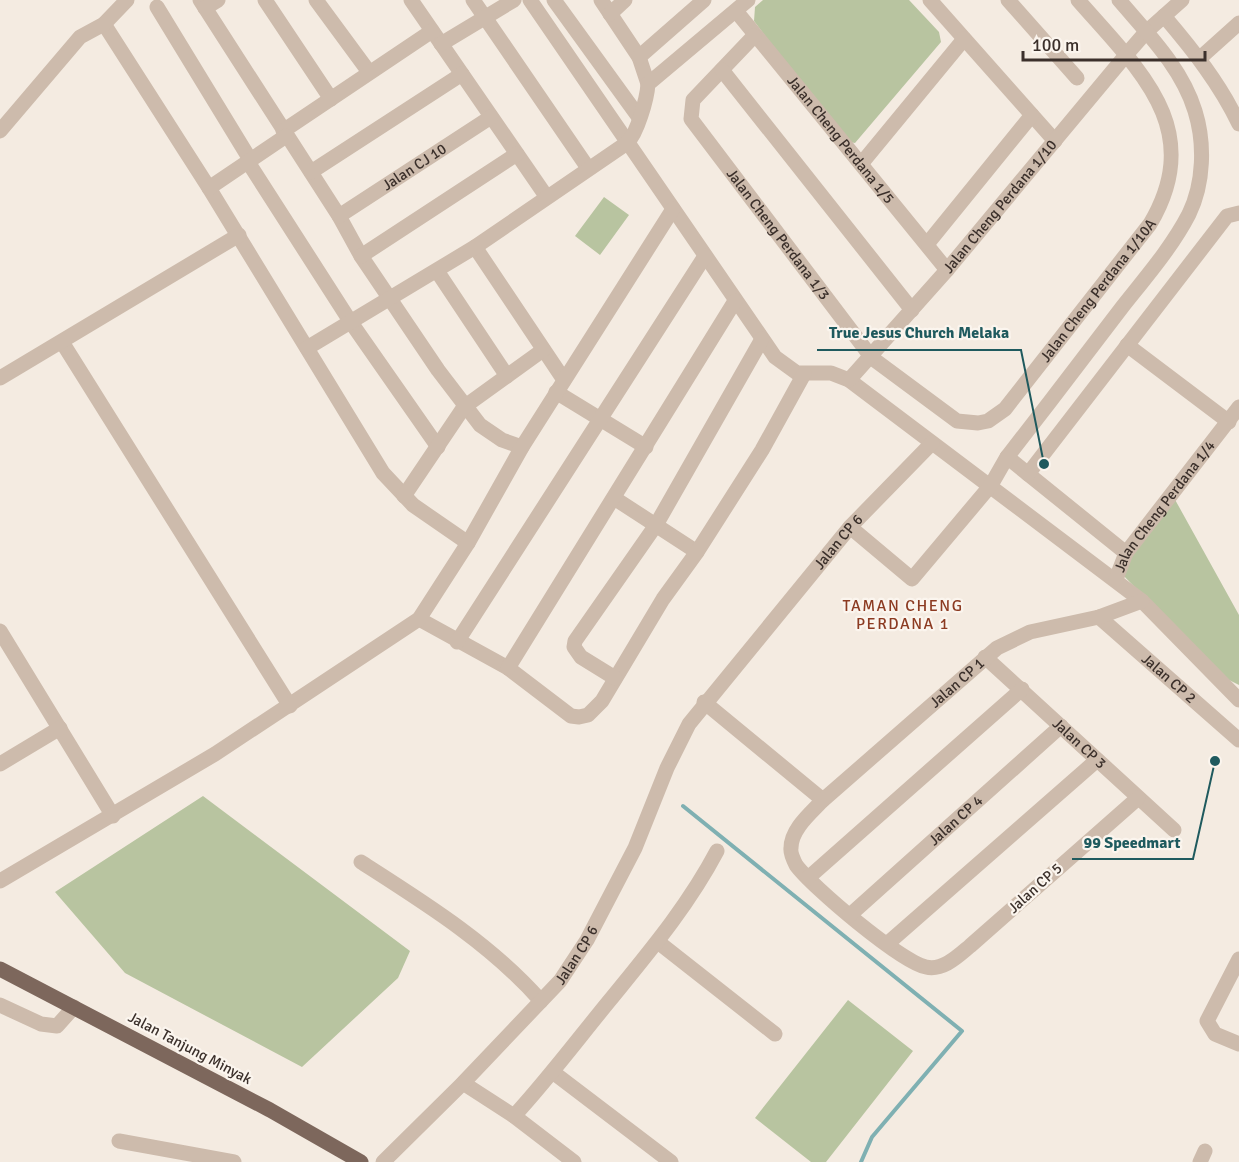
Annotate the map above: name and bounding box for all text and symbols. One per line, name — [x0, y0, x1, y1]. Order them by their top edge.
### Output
scale bar — [1023, 24, 1204, 62]
text: 100 m — [1032, 34, 1079, 56]
street label: Jalan Cheng Perdana 1/5 — [783, 72, 898, 207]
street label: Jalan Cheng Perdana 1/10 — [939, 136, 1061, 277]
street label: Jalan CJ 10 — [379, 139, 450, 194]
street label: Jalan Cheng Perdana 1/3 — [723, 165, 834, 303]
street label: Jalan Cheng Perdana 1/10A — [1036, 215, 1160, 366]
callout: True Jesus Church Melaka — [817, 316, 1021, 350]
text: True Jesus Church Melaka — [829, 323, 1009, 343]
street label: Jalan Cheng Perdana 1/4 — [1110, 437, 1219, 575]
street label: Jalan CP 6 — [810, 510, 867, 573]
district label: TAMAN CHENG PERDANA 1 — [843, 596, 963, 634]
street label: Jalan CP 2 — [1138, 650, 1200, 707]
street label: Jalan CP 1 — [926, 654, 988, 712]
street label: Jalan CP 3 — [1049, 714, 1110, 773]
street label: Jalan CP 4 — [925, 791, 987, 849]
callout: 99 Speedmart — [1072, 825, 1193, 859]
text: 99 Speedmart — [1084, 833, 1180, 853]
street label: Jalan CP 5 — [1004, 859, 1066, 917]
street label: Jalan CP 6 — [551, 923, 602, 988]
street label: Jalan Tanjung Minyak — [125, 1008, 255, 1088]

